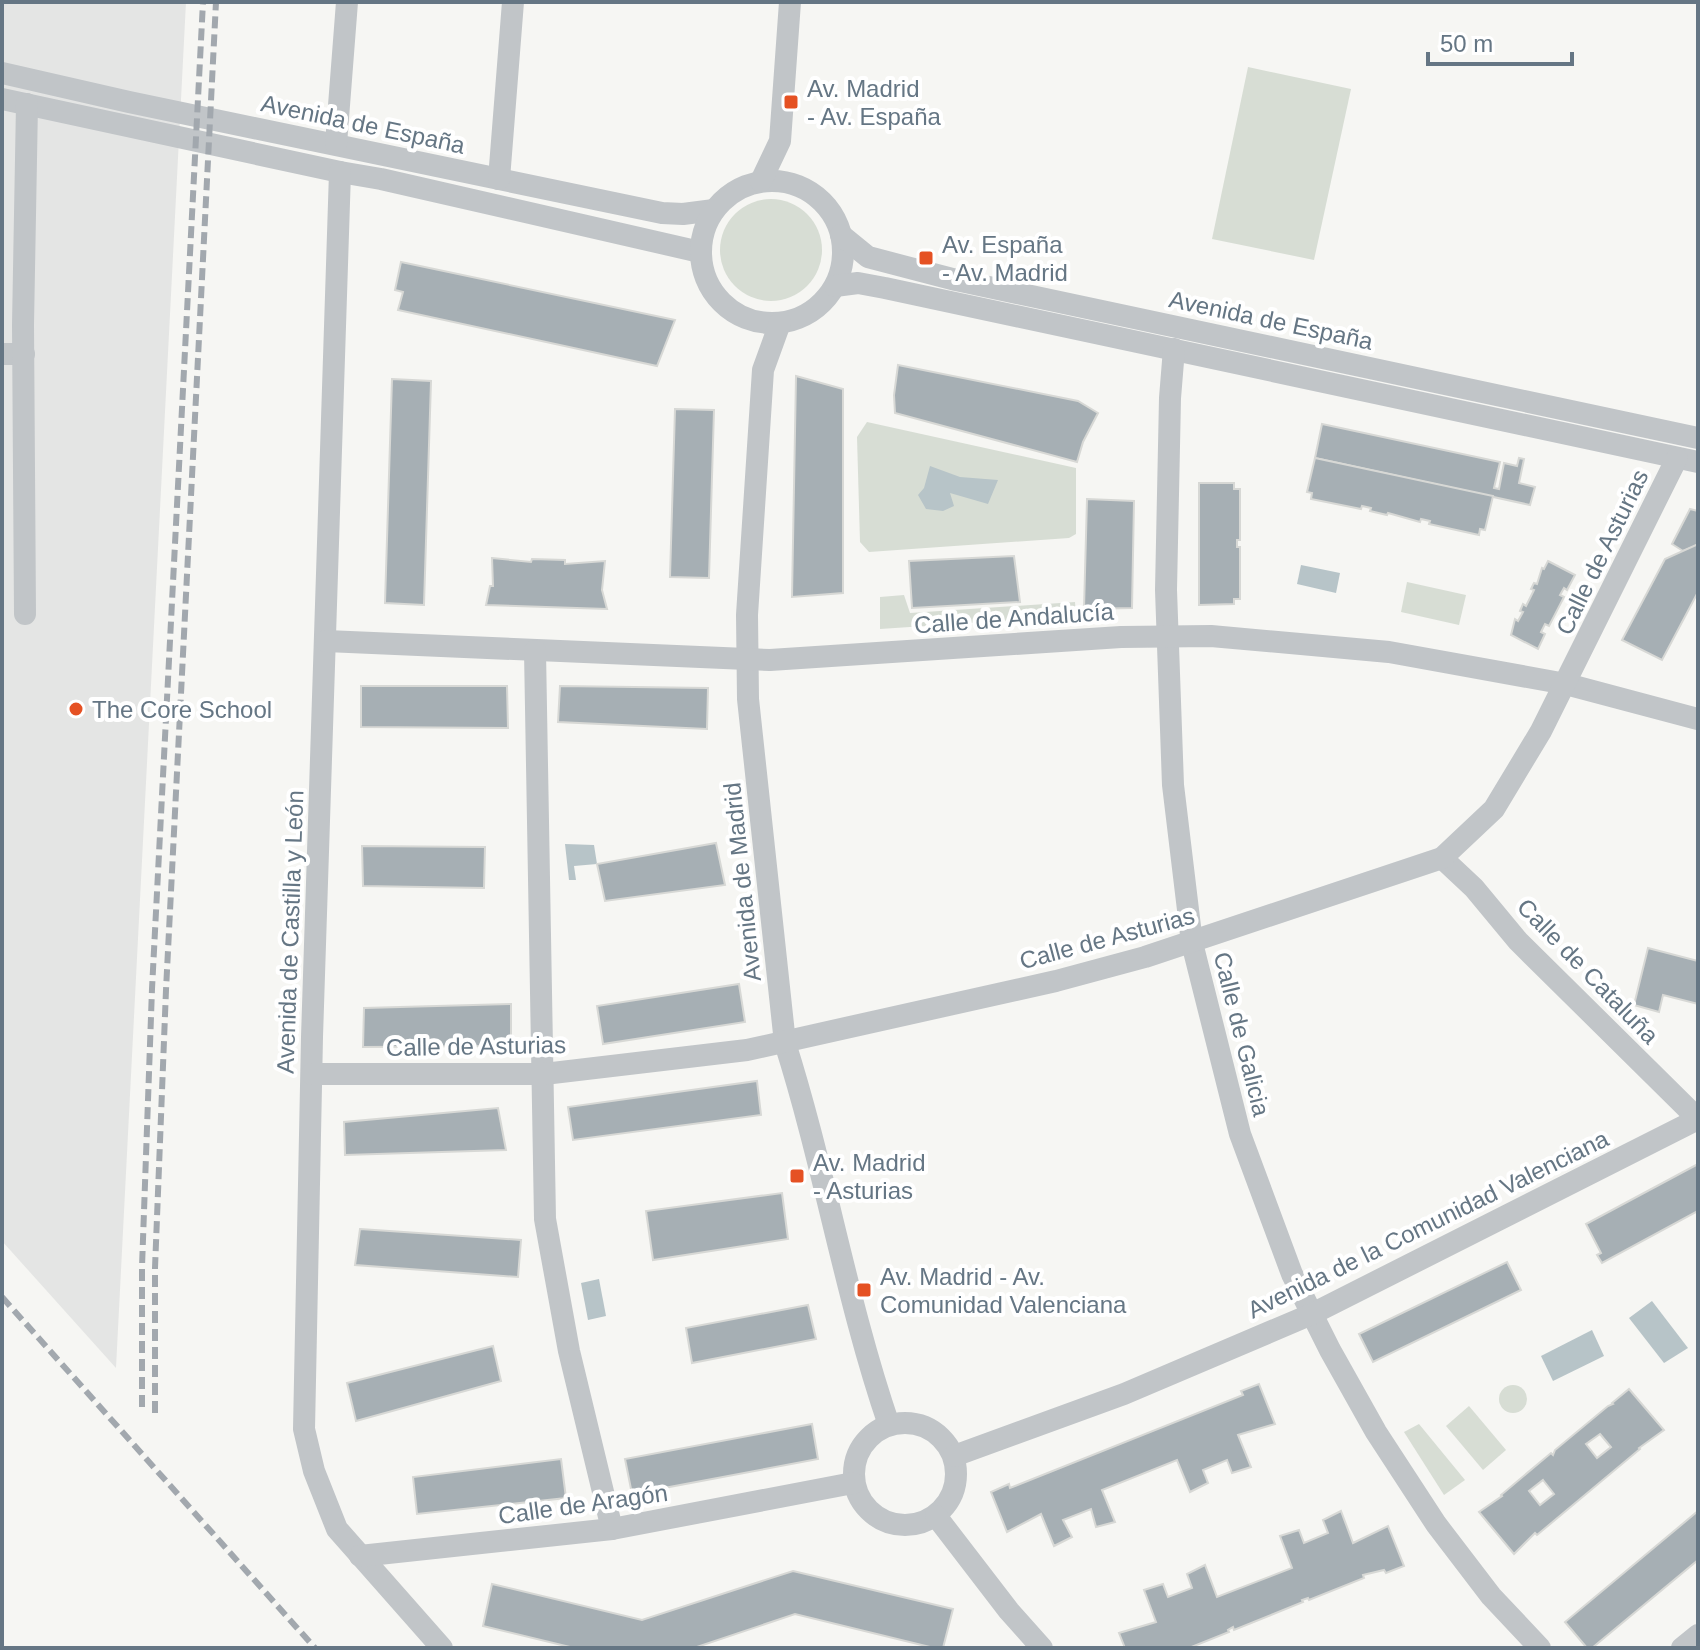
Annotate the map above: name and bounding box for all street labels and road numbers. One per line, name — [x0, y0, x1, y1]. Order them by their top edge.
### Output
street label: Avenida de España — [259, 89, 468, 159]
street label: Avenida de España — [1167, 285, 1376, 355]
street label: Calle de Asturias — [1550, 465, 1654, 639]
street label: Calle de Andalucía — [913, 598, 1115, 638]
street label: Avenida de Madrid — [718, 781, 766, 983]
street label: Avenida de Castilla y León — [272, 790, 308, 1074]
street label: Calle de Cataluña — [1512, 893, 1664, 1049]
street label: Calle de Asturias — [1017, 902, 1197, 974]
street label: Calle de Galicia — [1209, 949, 1276, 1119]
street label: Calle de Asturias — [386, 1031, 566, 1061]
street label: Avenida de la Comunidad Valenciana — [1243, 1124, 1613, 1323]
street label: Calle de Aragón — [497, 1479, 669, 1529]

